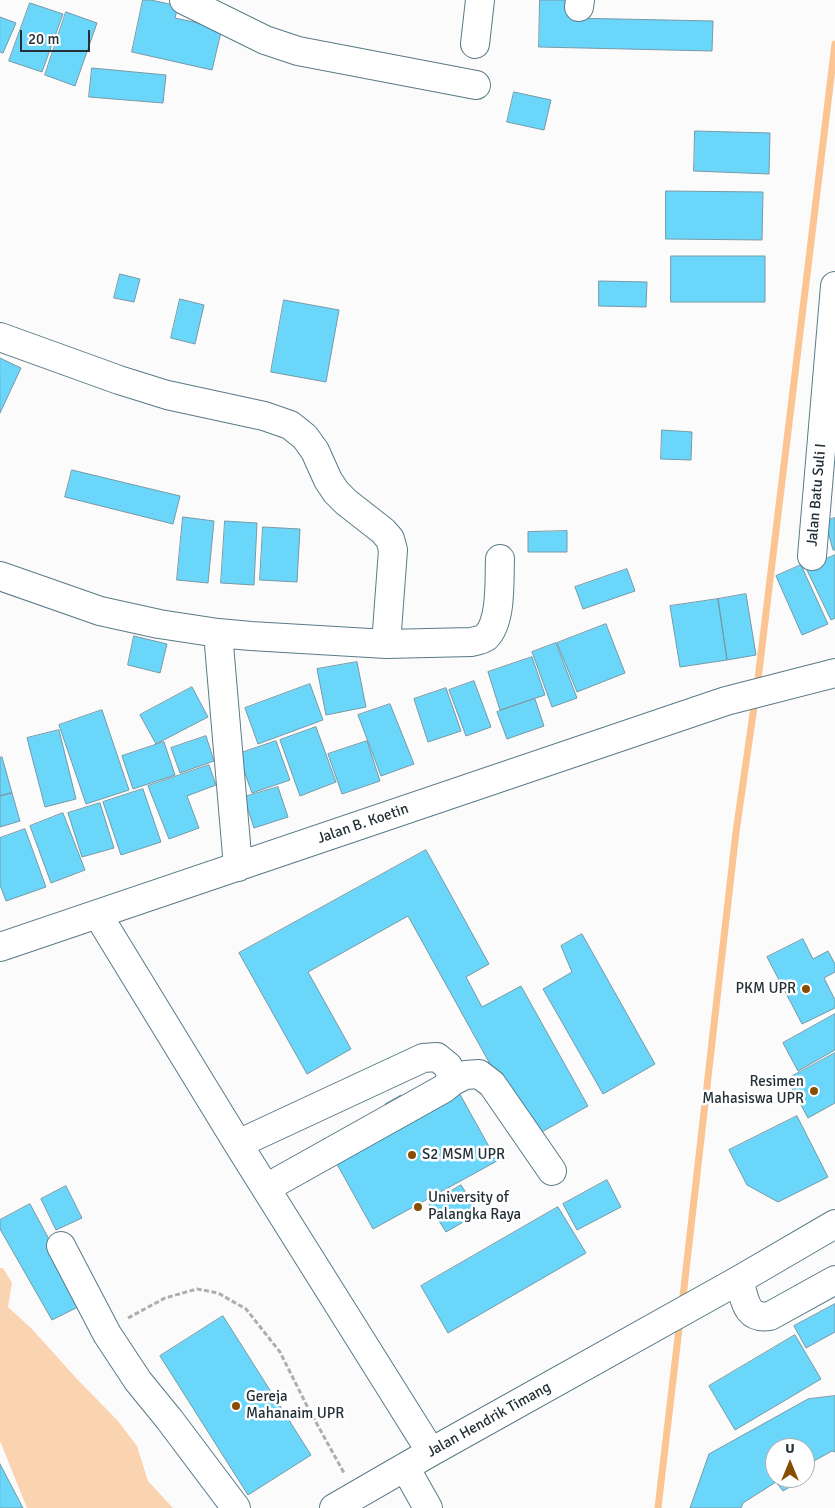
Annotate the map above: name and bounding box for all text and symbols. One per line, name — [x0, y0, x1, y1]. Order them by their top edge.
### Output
scale bar — [22, 20, 92, 52]
text: 20 m — [28, 30, 59, 48]
street label: Jalan Batu Suli I — [804, 443, 830, 547]
street label: Jalan B. Koetin — [315, 800, 411, 848]
place label: PKM UPR — [736, 980, 796, 998]
marker: PKM UPR — [800, 983, 812, 995]
place label: Resimen Mahasiswa UPR — [702, 1073, 804, 1108]
marker: Resimen Mahasiswa UPR — [808, 1085, 820, 1097]
place label: S2 MSM UPR — [422, 1146, 505, 1164]
marker: S2 MSM UPR — [406, 1149, 418, 1161]
place label: University of Palangka Raya — [428, 1189, 521, 1224]
marker: University of Palangka Raya — [412, 1201, 424, 1213]
street label: Jalan Hendrik Timang — [424, 1378, 554, 1462]
place label: Gereja Mahanaim UPR — [246, 1388, 344, 1423]
marker: Gereja Mahanaim UPR — [230, 1400, 242, 1412]
north arrow — [765, 1438, 815, 1488]
text: U — [785, 1440, 795, 1457]

